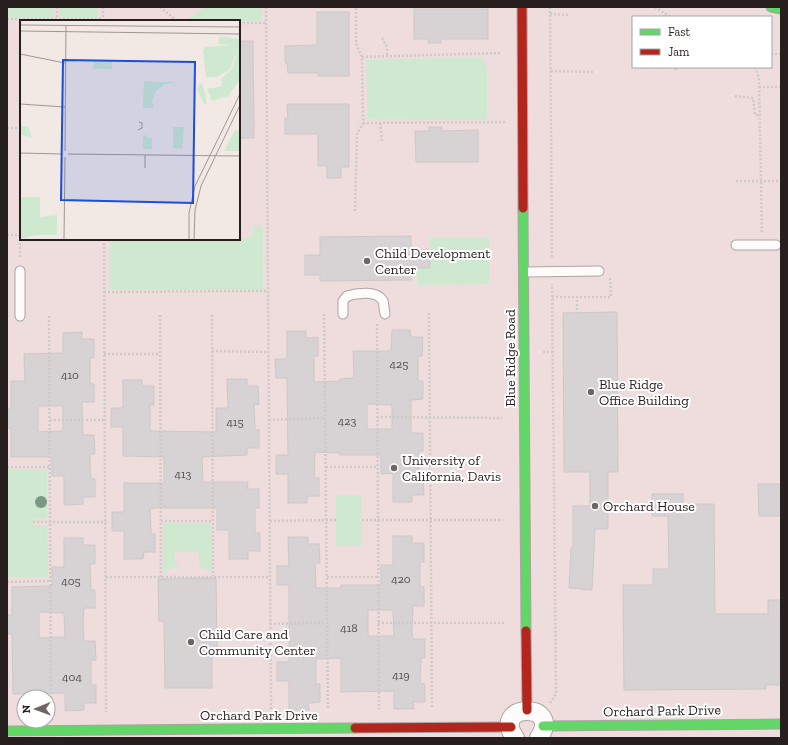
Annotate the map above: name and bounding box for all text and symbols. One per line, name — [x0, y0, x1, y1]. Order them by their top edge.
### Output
legend — [632, 16, 772, 68]
inset map — [20, 20, 240, 240]
text: Fast — [668, 25, 691, 39]
text: Jam — [668, 45, 690, 59]
place label: Child Development Center — [375, 245, 491, 278]
marker: Child Development Center — [362, 256, 372, 266]
street label: Blue Ridge Road — [502, 309, 519, 407]
house number: 425 — [390, 357, 408, 371]
house number: 410 — [61, 368, 79, 382]
place label: Blue Ridge Office Building — [599, 376, 689, 409]
marker: Blue Ridge Office Building — [586, 387, 596, 397]
house number: 423 — [338, 414, 356, 428]
house number: 415 — [226, 415, 244, 429]
place label: University of California, Davis — [402, 452, 501, 485]
marker: University of California, Davis — [389, 463, 399, 473]
house number: 413 — [175, 467, 192, 481]
place label: Orchard House — [603, 498, 695, 515]
marker: Orchard House — [590, 501, 600, 511]
house number: 420 — [391, 572, 411, 586]
house number: 405 — [61, 574, 81, 588]
house number: 418 — [340, 621, 358, 635]
place label: Child Care and Community Center — [199, 626, 316, 659]
marker: Child Care and Community Center — [186, 637, 196, 647]
house number: 419 — [392, 668, 410, 682]
house number: 404 — [62, 670, 82, 684]
north arrow — [16, 689, 56, 729]
street label: Orchard Park Drive — [603, 701, 721, 721]
text: N — [20, 704, 33, 713]
street label: Orchard Park Drive — [200, 707, 318, 724]

